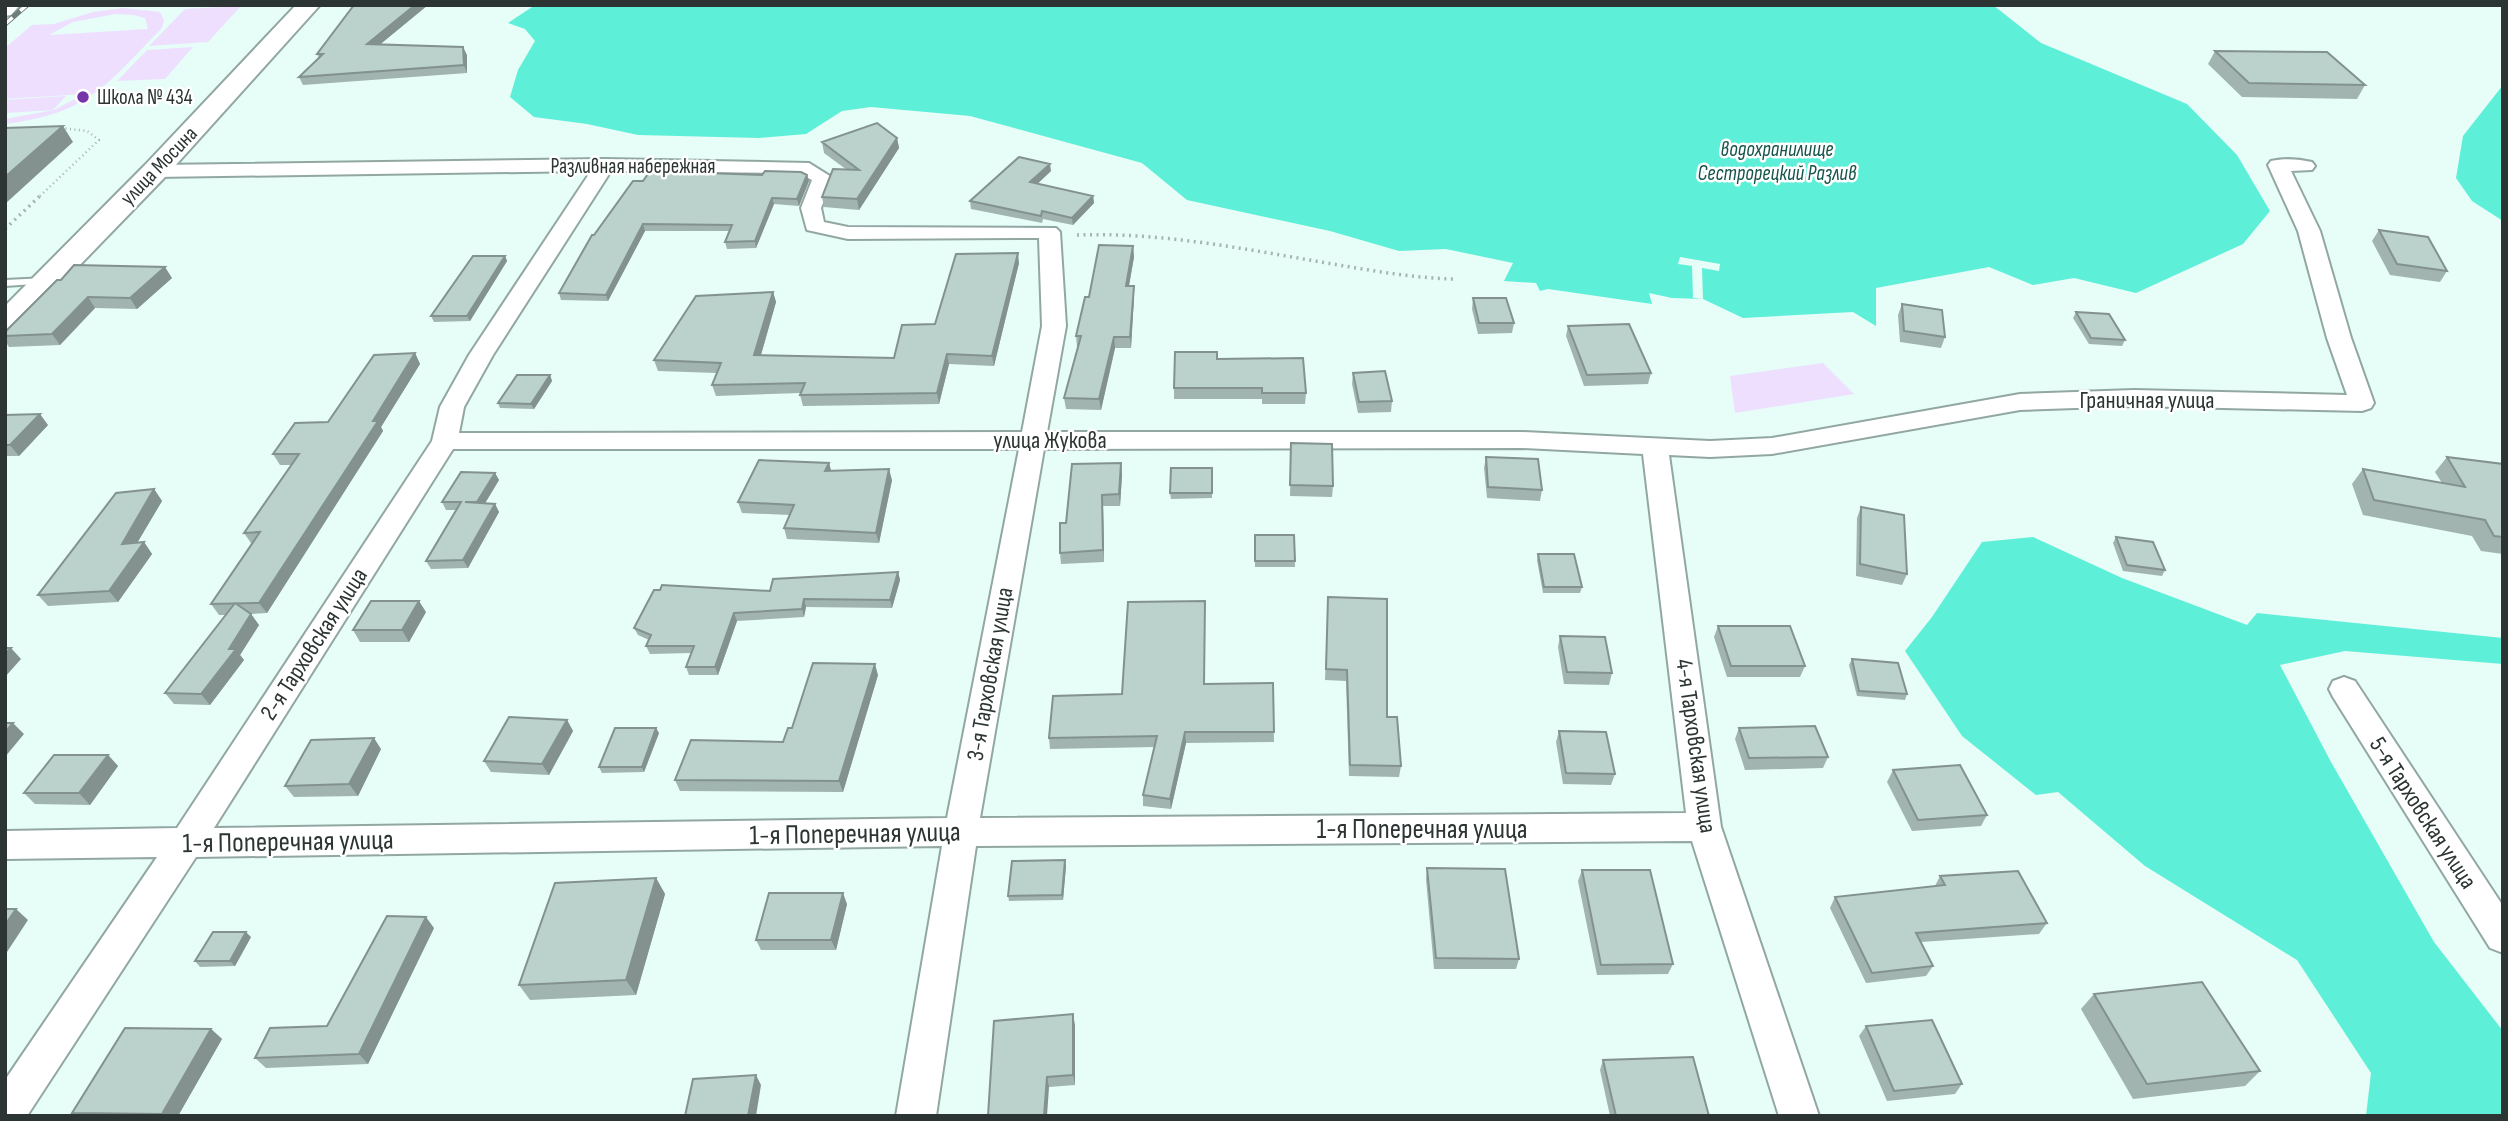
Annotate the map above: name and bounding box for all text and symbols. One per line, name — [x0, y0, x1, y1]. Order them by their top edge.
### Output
place label: Школа № 434 — [97, 85, 193, 110]
marker: Школа № 434 — [75, 89, 91, 105]
street label: улица Мосина — [115, 122, 203, 210]
water label: водохранилище Сестрорецкий Разлив — [1697, 137, 1857, 186]
street label: Разливная набережная — [550, 154, 716, 179]
street label: Граничная улица — [2079, 386, 2215, 415]
street label: улица Жукова — [993, 426, 1107, 455]
street label: 2-я Тарховская улица — [254, 563, 374, 725]
street label: 3-я Тарховская улица — [960, 585, 1020, 763]
street label: 4-я Тарховская улица — [1669, 657, 1723, 835]
street label: 5-я Тарховская улица — [2363, 732, 2483, 894]
street label: 1-я Поперечная улица — [1316, 813, 1528, 846]
street label: 1-я Поперечная улица — [749, 816, 961, 852]
street label: 1-я Поперечная улица — [182, 824, 394, 860]

